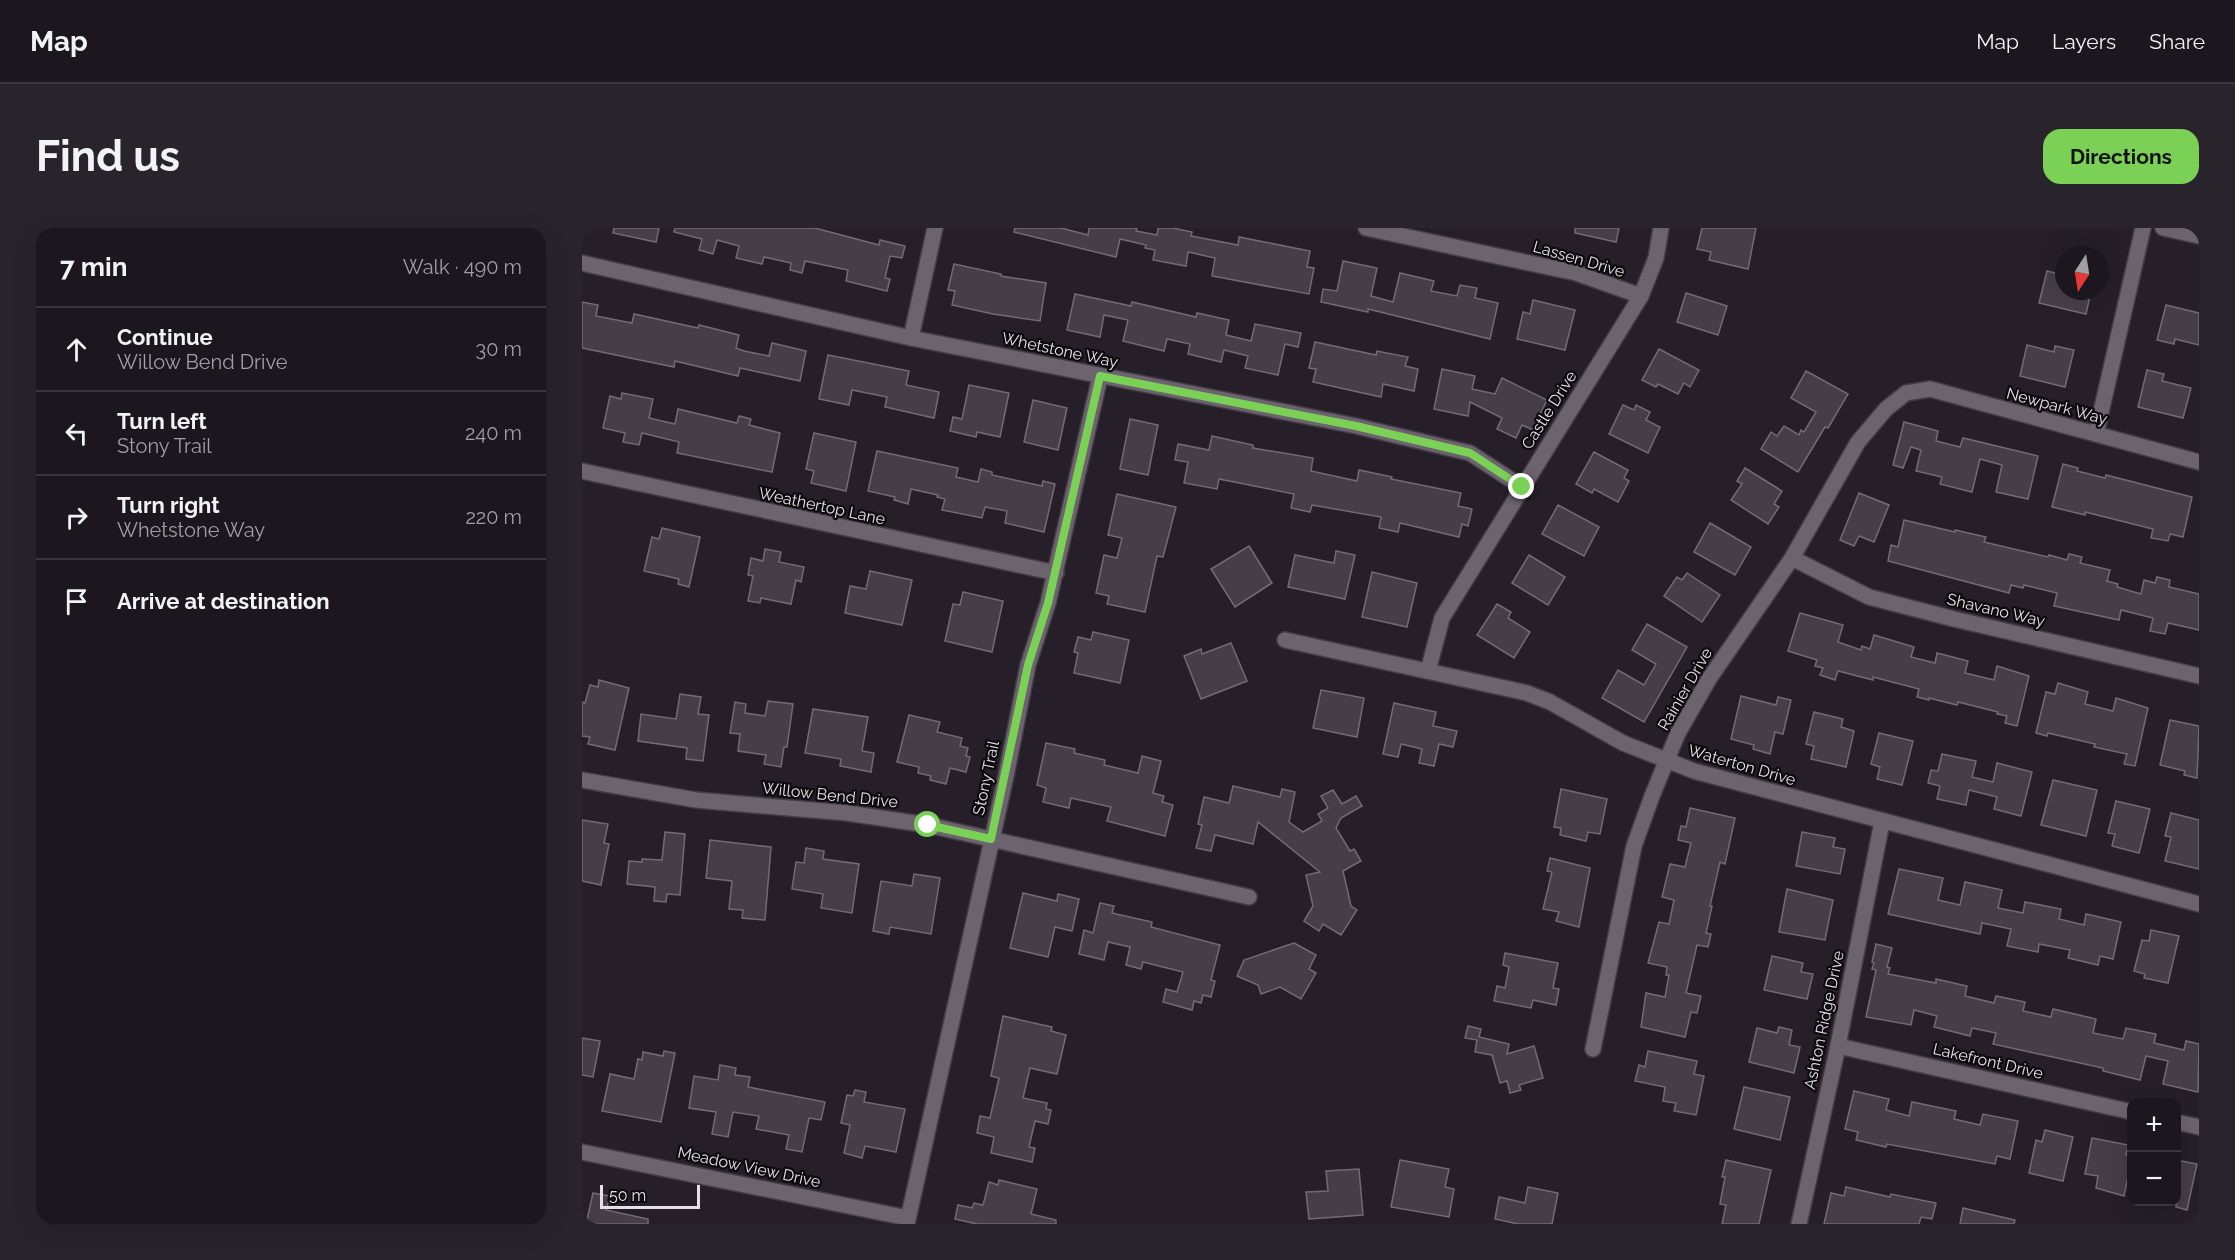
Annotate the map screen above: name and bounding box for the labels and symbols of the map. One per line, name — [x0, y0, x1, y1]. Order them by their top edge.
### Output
street label: Lassen Drive — [1531, 237, 1627, 281]
north arrow — [2055, 246, 2109, 300]
street label: Whetstone Way — [1000, 328, 1120, 372]
street label: Castle Drive — [1517, 367, 1581, 453]
street label: Newpark Way — [2004, 383, 2110, 429]
route end — [1508, 473, 1534, 499]
street label: Weathertop Lane — [757, 483, 887, 529]
street label: Shavano Way — [1945, 590, 2047, 631]
street label: Rainier Drive — [1654, 644, 1716, 734]
street label: Stony Trail — [969, 738, 1003, 817]
street label: Waterton Drive — [1686, 741, 1798, 789]
street label: Willow Bend Drive — [761, 778, 899, 812]
route start — [914, 811, 940, 837]
street label: Ashton Ridge Drive — [1800, 949, 1848, 1091]
street label: Lakefront Drive — [1931, 1039, 2045, 1083]
street label: Meadow View Drive — [676, 1143, 822, 1191]
scale bar — [600, 1182, 700, 1210]

